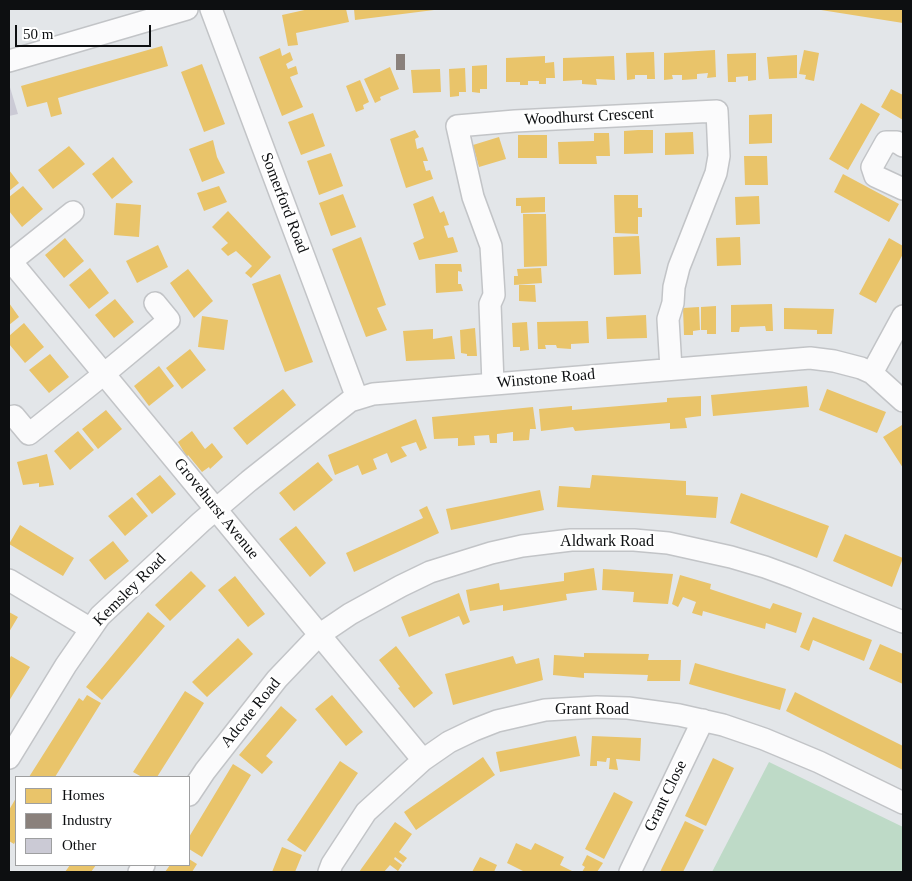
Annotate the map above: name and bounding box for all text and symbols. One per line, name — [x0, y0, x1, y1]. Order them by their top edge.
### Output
scale bar — [18, 15, 154, 47]
text: 50 m — [23, 26, 53, 42]
street label: Woodhurst Crescent — [524, 104, 654, 130]
street label: Somerford Road — [256, 150, 312, 256]
street label: Winstone Road — [496, 365, 596, 393]
street label: Grovehurst Avenue — [169, 455, 263, 563]
street label: Aldwark Road — [560, 532, 654, 552]
street label: Kemsley Road — [90, 550, 170, 630]
street label: Adcote Road — [217, 674, 285, 752]
street label: Grant Road — [555, 700, 629, 720]
street label: Grant Close — [641, 757, 691, 835]
legend — [15, 776, 190, 866]
text: Homes — [62, 787, 105, 803]
text: Industry — [62, 812, 112, 828]
text: Other — [62, 837, 96, 853]

